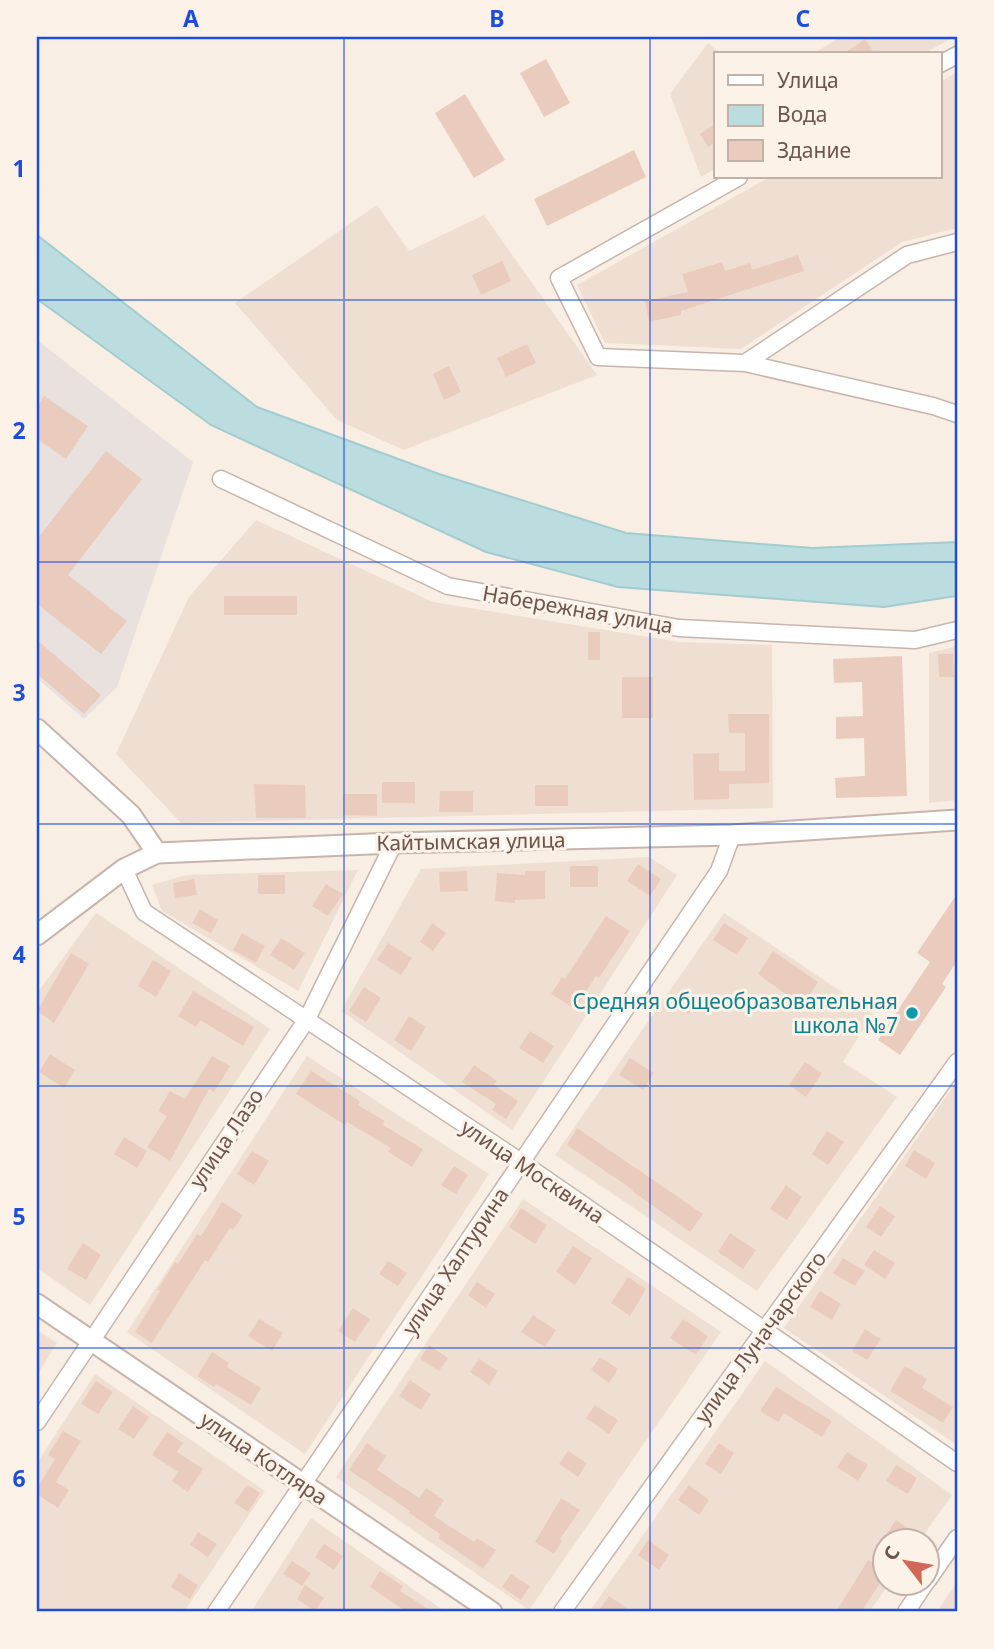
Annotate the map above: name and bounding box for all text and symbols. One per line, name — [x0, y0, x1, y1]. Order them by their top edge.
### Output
text: A — [183, 2, 199, 34]
text: B — [489, 2, 505, 34]
text: C — [796, 2, 811, 34]
legend — [714, 52, 942, 178]
text: Улица — [777, 66, 839, 94]
text: Вода — [777, 100, 827, 128]
text: Здание — [777, 136, 851, 164]
text: 1 — [12, 152, 26, 184]
text: 2 — [12, 414, 26, 446]
street label: Набережная улица — [481, 578, 675, 640]
text: 3 — [12, 676, 26, 708]
street label: Кайтымская улица — [376, 825, 566, 857]
text: 4 — [12, 938, 26, 970]
place label: Средняя общеобразовательная школа №7 — [573, 987, 898, 1039]
marker: Средняя общеобразовательная школа №7 — [904, 1005, 920, 1021]
street label: улица Лазо — [183, 1083, 269, 1193]
street label: улица Москвина — [456, 1113, 610, 1229]
street label: улица Халтурина — [395, 1182, 515, 1340]
text: 5 — [12, 1200, 26, 1232]
street label: улица Луначарского — [688, 1245, 832, 1429]
street label: улица Котляра — [195, 1405, 333, 1511]
text: 6 — [12, 1462, 26, 1494]
north arrow — [872, 1526, 942, 1596]
text: С — [877, 1541, 906, 1565]

